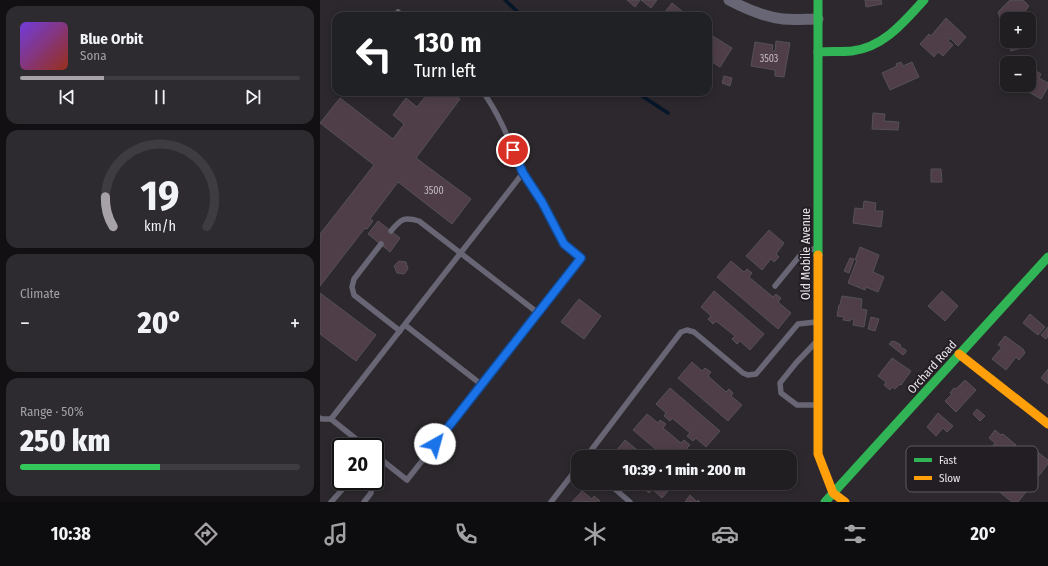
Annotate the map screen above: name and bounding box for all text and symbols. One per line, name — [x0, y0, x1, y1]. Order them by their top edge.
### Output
map controls — [1000, 12, 1036, 92]
button: + — [1000, 12, 1036, 48]
text: 130 m — [414, 26, 482, 59]
icon: left — [348, 28, 400, 80]
text: Blue Orbit — [80, 30, 143, 48]
text: Sona — [80, 48, 107, 63]
house number: 3503 — [760, 53, 779, 65]
button: − — [1000, 56, 1036, 92]
text: Turn left — [414, 60, 476, 82]
icon: previous — [56, 86, 78, 108]
icon: pause — [149, 86, 171, 108]
icon: next — [242, 86, 264, 108]
pin — [496, 133, 530, 167]
icon: arrive — [502, 139, 524, 161]
text: 19 — [140, 171, 180, 221]
house number: 3500 — [424, 185, 444, 197]
street label: Old Mobile Avenue — [799, 208, 813, 300]
text: km/h — [144, 218, 176, 235]
text: Climate — [20, 286, 60, 301]
text: 20° — [138, 305, 182, 341]
text: − — [20, 310, 30, 337]
text: + — [290, 310, 300, 337]
street label: Orchard Road — [904, 338, 960, 396]
text: Range · 50% — [20, 404, 84, 419]
text: 250 km — [20, 423, 110, 459]
position arrow — [414, 423, 456, 465]
speed limit sign: 20 — [332, 438, 384, 490]
legend — [906, 446, 1038, 492]
text: Fast — [939, 454, 957, 467]
text: 10:39 · 1 min · 200 m — [622, 461, 746, 479]
text: Slow — [939, 472, 960, 485]
icon: directions — [192, 520, 220, 548]
icon: music — [322, 520, 350, 548]
icon: phone — [452, 520, 480, 548]
icon: climate — [581, 520, 609, 548]
icon: car — [711, 520, 739, 548]
icon: filters — [841, 520, 869, 548]
text: 10:38 — [51, 523, 91, 545]
text: 20° — [971, 523, 997, 545]

